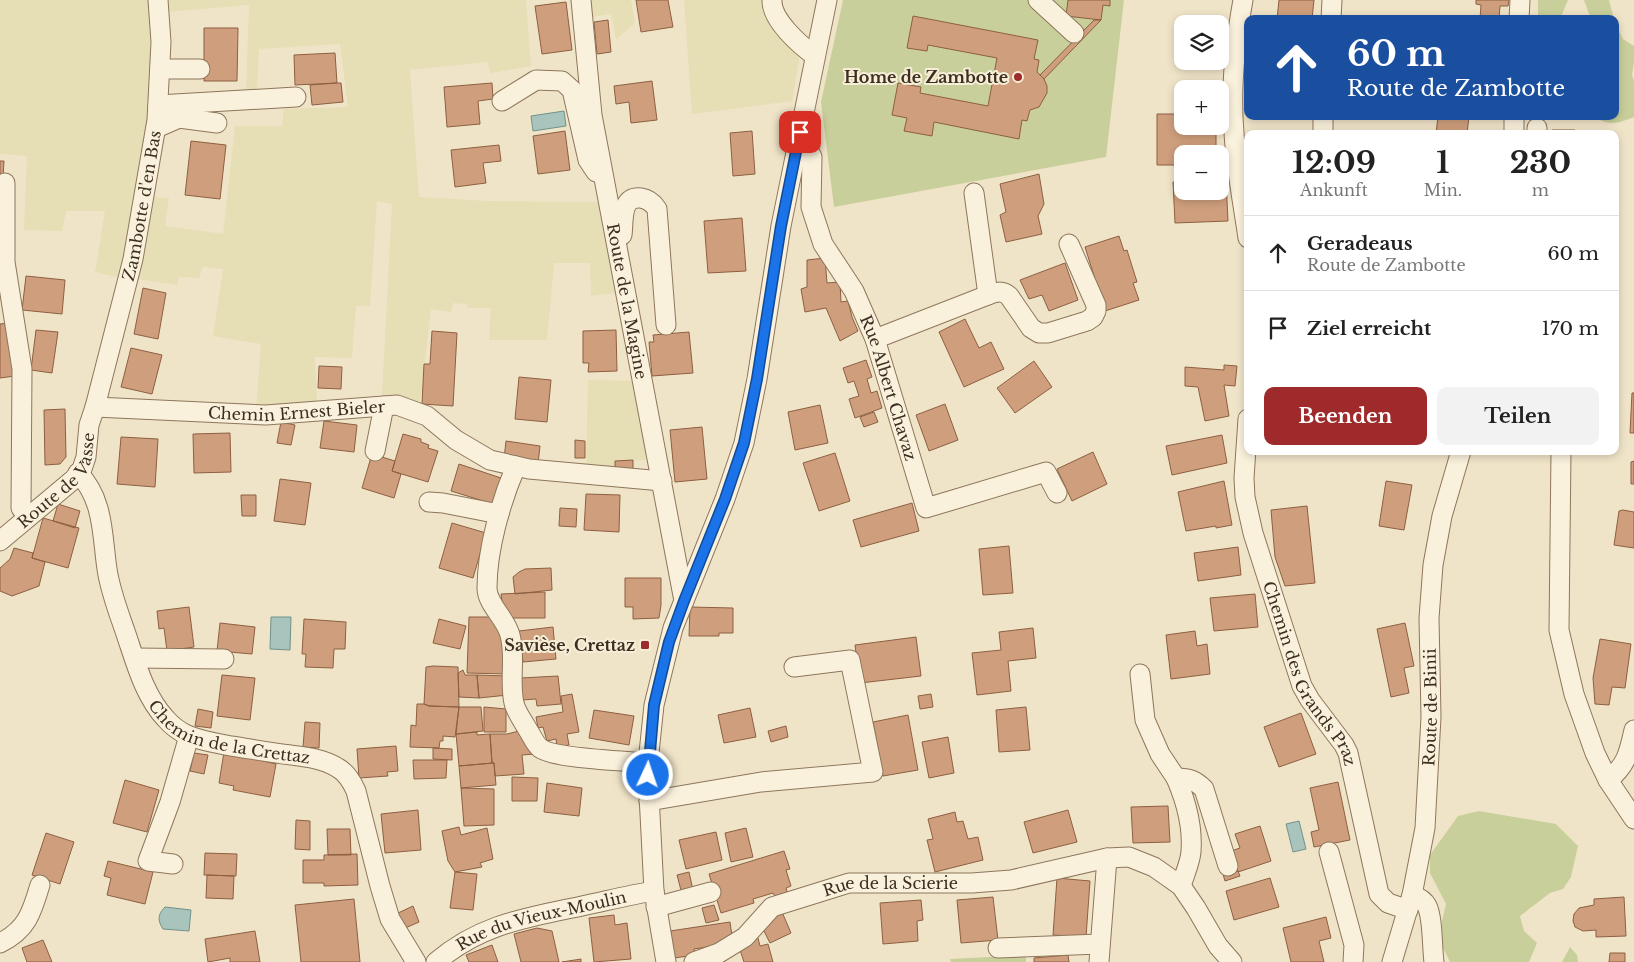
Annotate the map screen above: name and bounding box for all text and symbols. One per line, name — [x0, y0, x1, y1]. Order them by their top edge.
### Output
map controls — [1174, 15, 1229, 200]
button: layers — [1174, 15, 1229, 70]
text: 60 m — [1347, 32, 1445, 75]
icon: ahead — [1264, 35, 1329, 100]
place label: Home de Zambotte — [844, 67, 1008, 87]
marker: Home de Zambotte — [1012, 71, 1024, 83]
text: Route de Zambotte — [1347, 75, 1565, 102]
button: + — [1174, 80, 1229, 135]
pin — [779, 111, 821, 153]
icon: arrive — [786, 118, 814, 146]
street label: Zambotte d'en Bas — [118, 129, 165, 283]
text: 12:09 — [1292, 144, 1376, 181]
text: 1 — [1436, 144, 1449, 181]
text: 230 — [1510, 144, 1571, 181]
button: − — [1174, 145, 1229, 200]
text: Ankunft — [1300, 180, 1368, 200]
text: Min. — [1424, 180, 1462, 200]
text: m — [1532, 180, 1549, 200]
street label: Route de la Magine — [603, 222, 652, 381]
text: Geradeaus — [1307, 232, 1413, 255]
icon: ahead — [1264, 239, 1292, 267]
text: 60 m — [1547, 242, 1599, 265]
text: Route de Zambotte — [1307, 255, 1466, 275]
street label: Rue Albert Chavaz — [856, 312, 921, 463]
icon: arrive — [1264, 314, 1292, 342]
text: Ziel erreicht — [1307, 317, 1431, 340]
text: 170 m — [1542, 317, 1599, 340]
button: Beenden — [1264, 387, 1427, 445]
button: Teilen — [1437, 387, 1599, 445]
street label: Chemin Ernest Bieler — [208, 396, 386, 425]
street label: Route de Vasse — [13, 432, 98, 532]
street label: Chemin des Grands Praz — [1259, 579, 1361, 768]
place label: Savièse, Crettaz — [504, 635, 635, 655]
marker: Savièse, Crettaz — [639, 639, 651, 651]
street label: Route de Binii — [1418, 648, 1441, 767]
street label: Chemin de la Crettaz — [144, 696, 312, 768]
position arrow — [621, 748, 673, 800]
street label: Rue de la Scierie — [820, 873, 958, 901]
street label: Rue du Vieux-Moulin — [452, 887, 628, 955]

